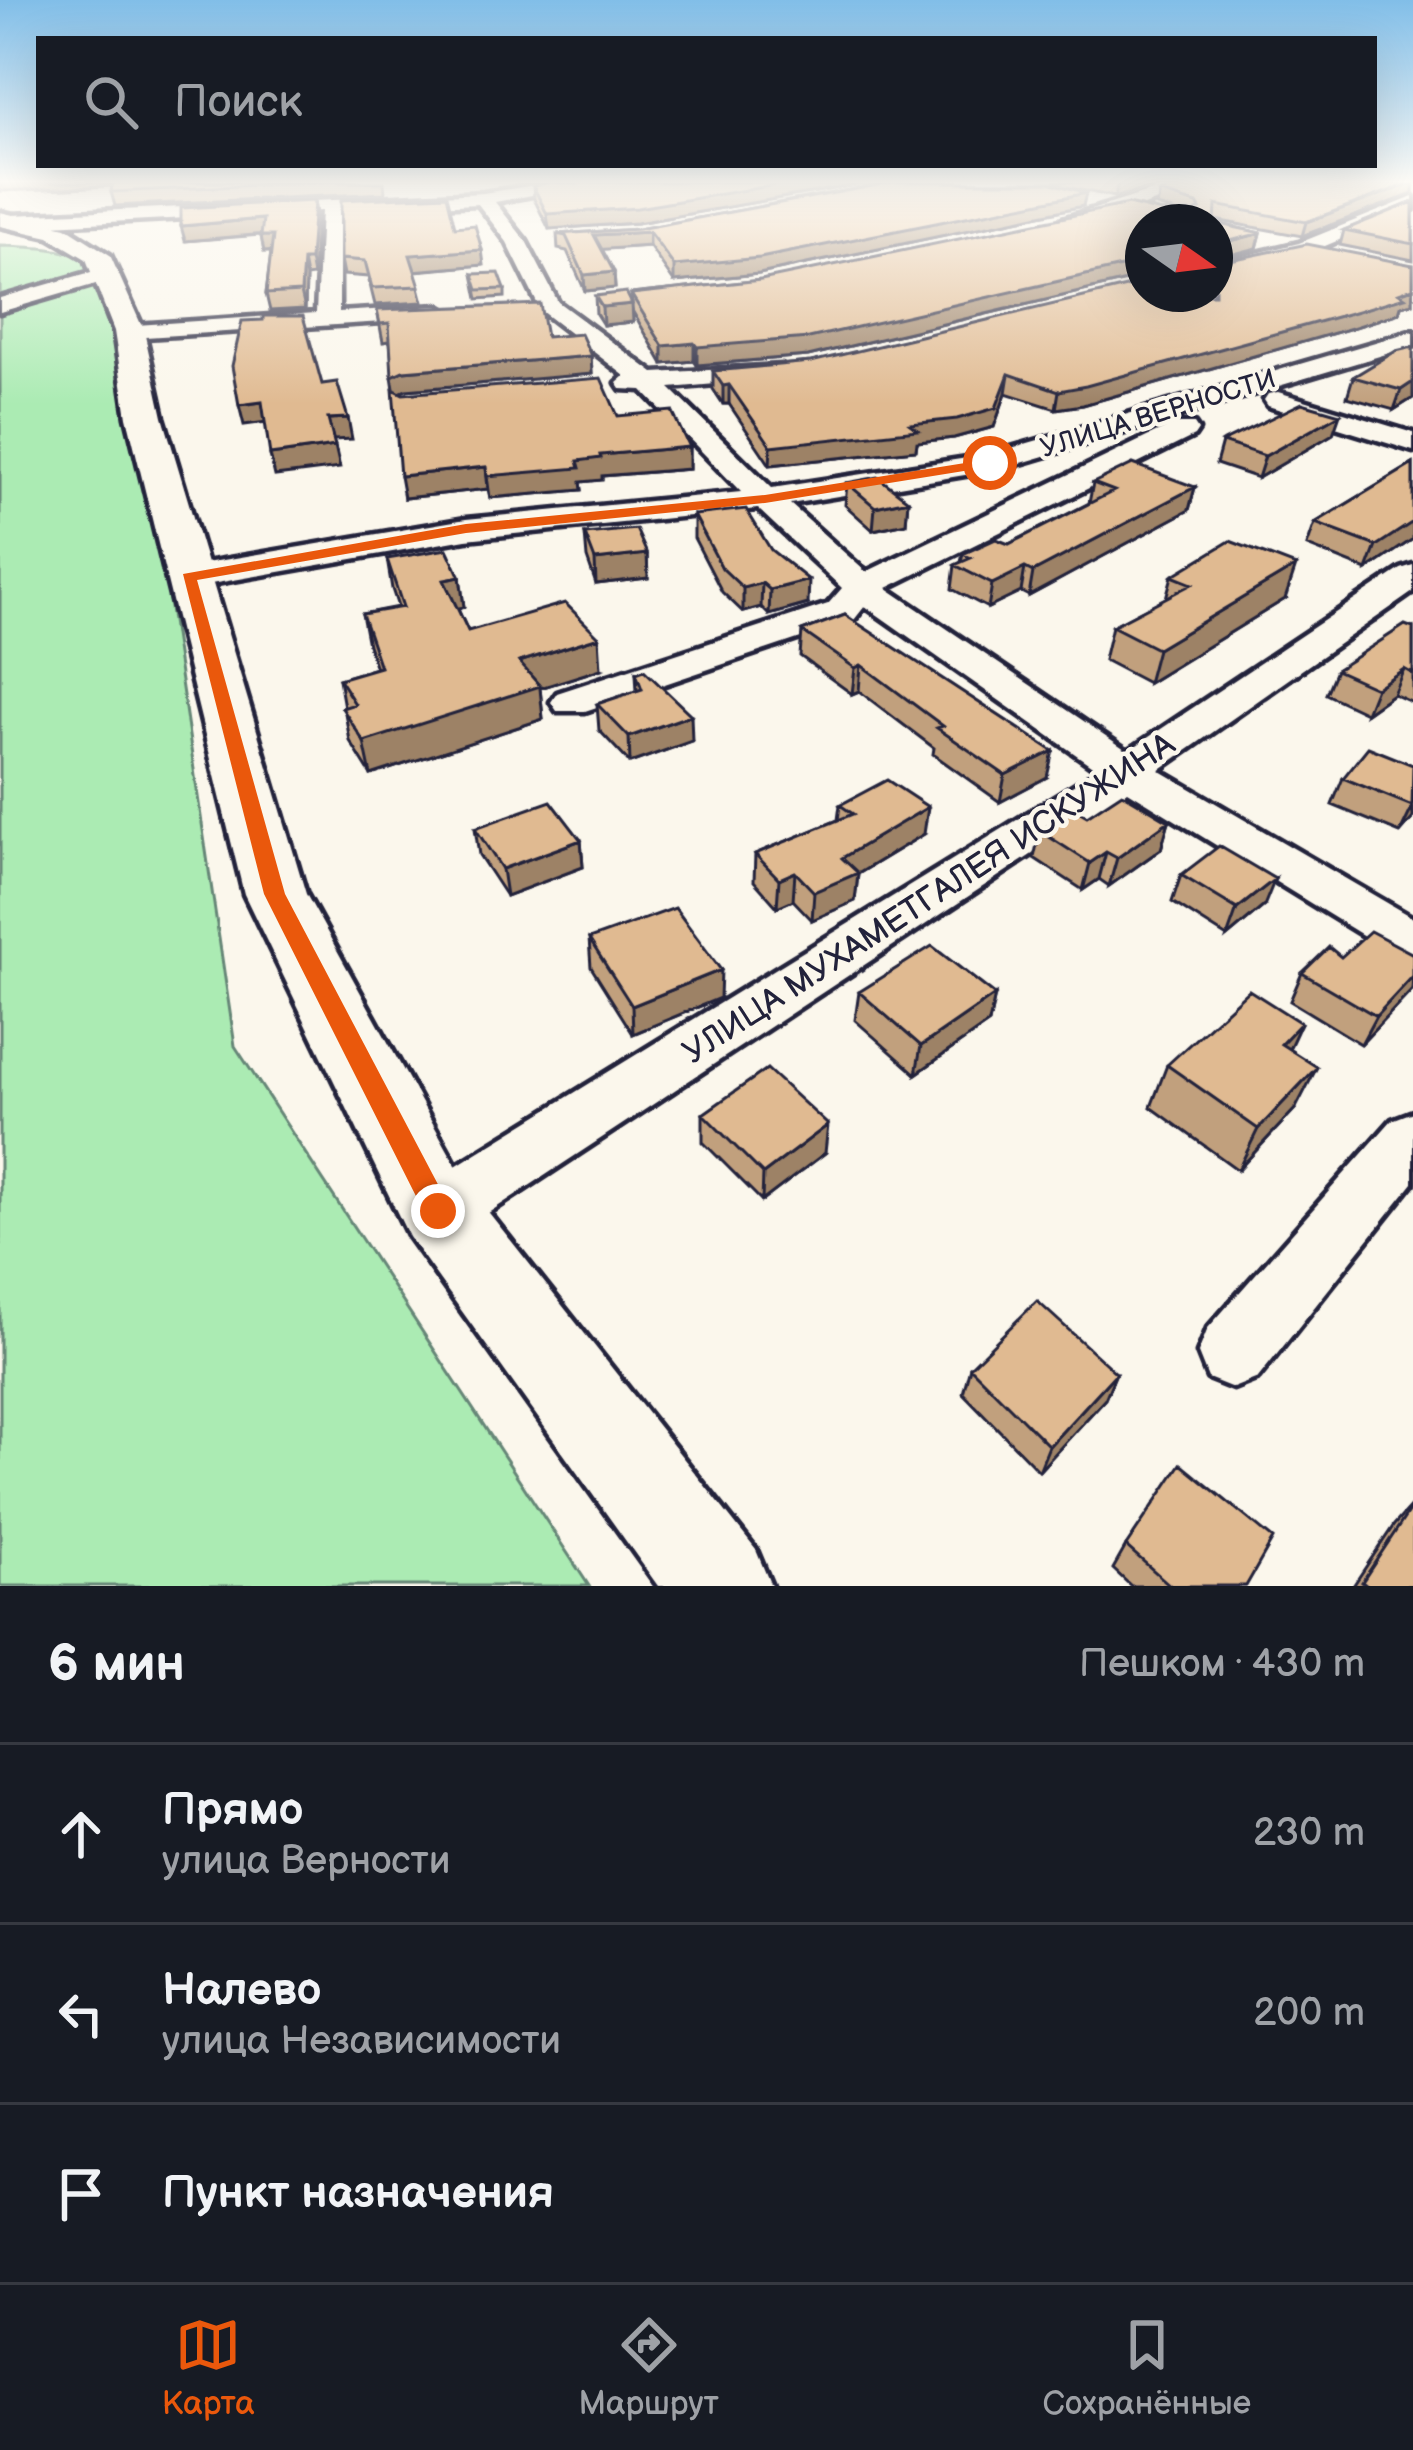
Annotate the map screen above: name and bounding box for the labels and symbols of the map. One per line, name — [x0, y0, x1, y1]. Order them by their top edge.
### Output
north arrow — [1125, 204, 1233, 312]
street label: УЛИЦА ВЕРНОСТИ — [1037, 363, 1280, 465]
route start — [963, 436, 1017, 490]
street label: УЛИЦА МУХАМЕТГАЛЕЯ ИСКУЖИНА — [676, 724, 1183, 1073]
route end — [411, 1184, 465, 1238]

